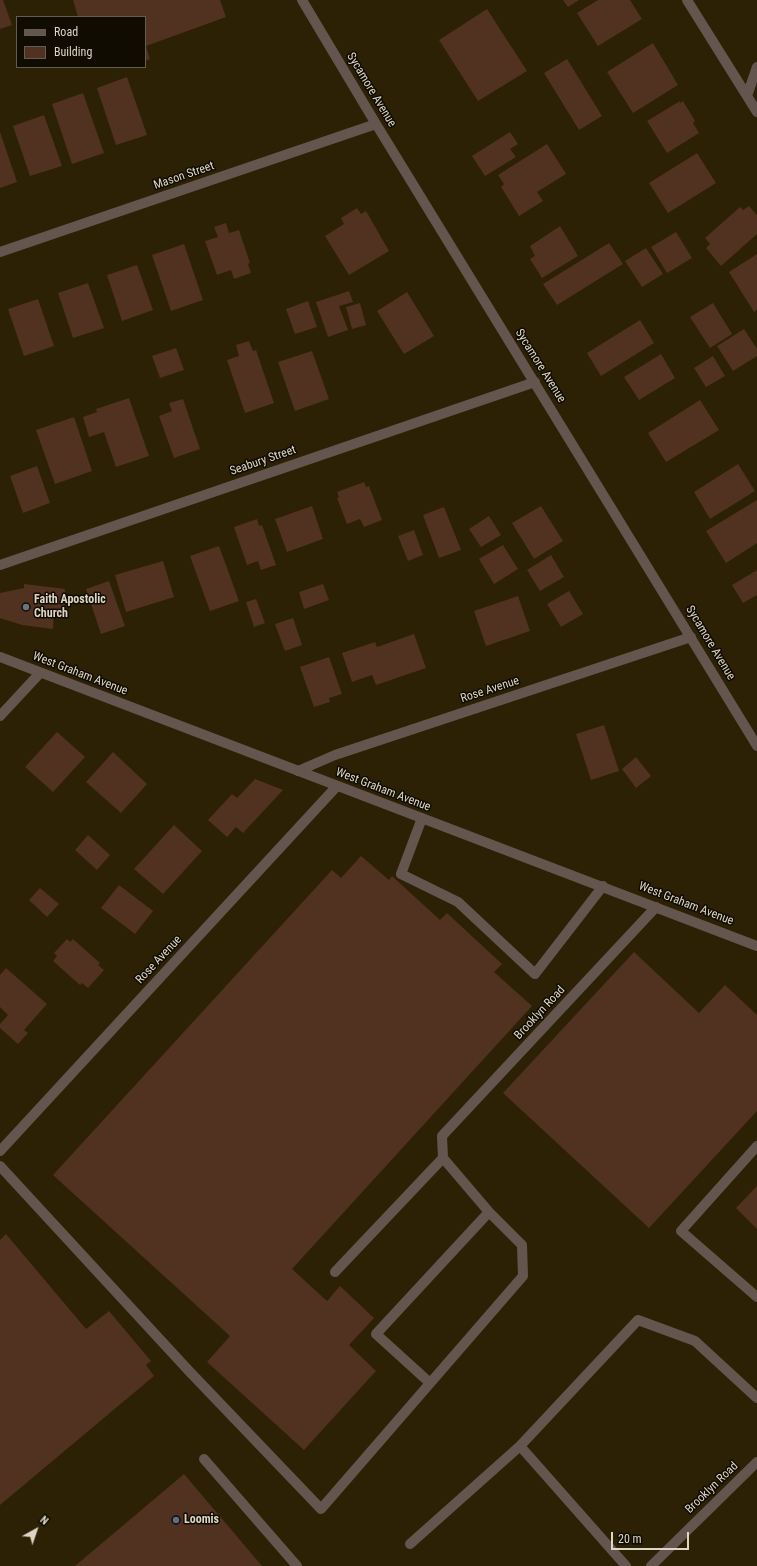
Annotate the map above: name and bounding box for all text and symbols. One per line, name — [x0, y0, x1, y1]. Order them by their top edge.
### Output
legend — [16, 16, 146, 68]
text: Road — [54, 25, 78, 39]
text: Building — [54, 45, 92, 59]
street label: Sycamore Avenue — [343, 50, 399, 130]
street label: Mason Street — [152, 159, 216, 193]
street label: Sycamore Avenue — [512, 327, 568, 405]
street label: Seabury Street — [228, 443, 298, 479]
place label: Faith Apostolic Church — [34, 593, 106, 621]
marker: Faith Apostolic Church — [21, 602, 31, 612]
street label: Sycamore Avenue — [682, 603, 738, 683]
street label: West Graham Avenue — [31, 649, 129, 699]
street label: Rose Avenue — [459, 674, 521, 706]
street label: West Graham Avenue — [334, 765, 432, 815]
street label: West Graham Avenue — [637, 879, 735, 929]
street label: Rose Avenue — [133, 933, 185, 987]
street label: Brooklyn Road — [512, 983, 568, 1043]
street label: Brooklyn Road — [683, 1459, 741, 1517]
north arrow — [16, 1510, 56, 1550]
text: N — [37, 1513, 51, 1528]
place label: Loomis — [184, 1513, 219, 1527]
marker: Loomis — [171, 1515, 181, 1525]
scale bar — [613, 1524, 691, 1550]
text: 20 m — [618, 1532, 642, 1546]

